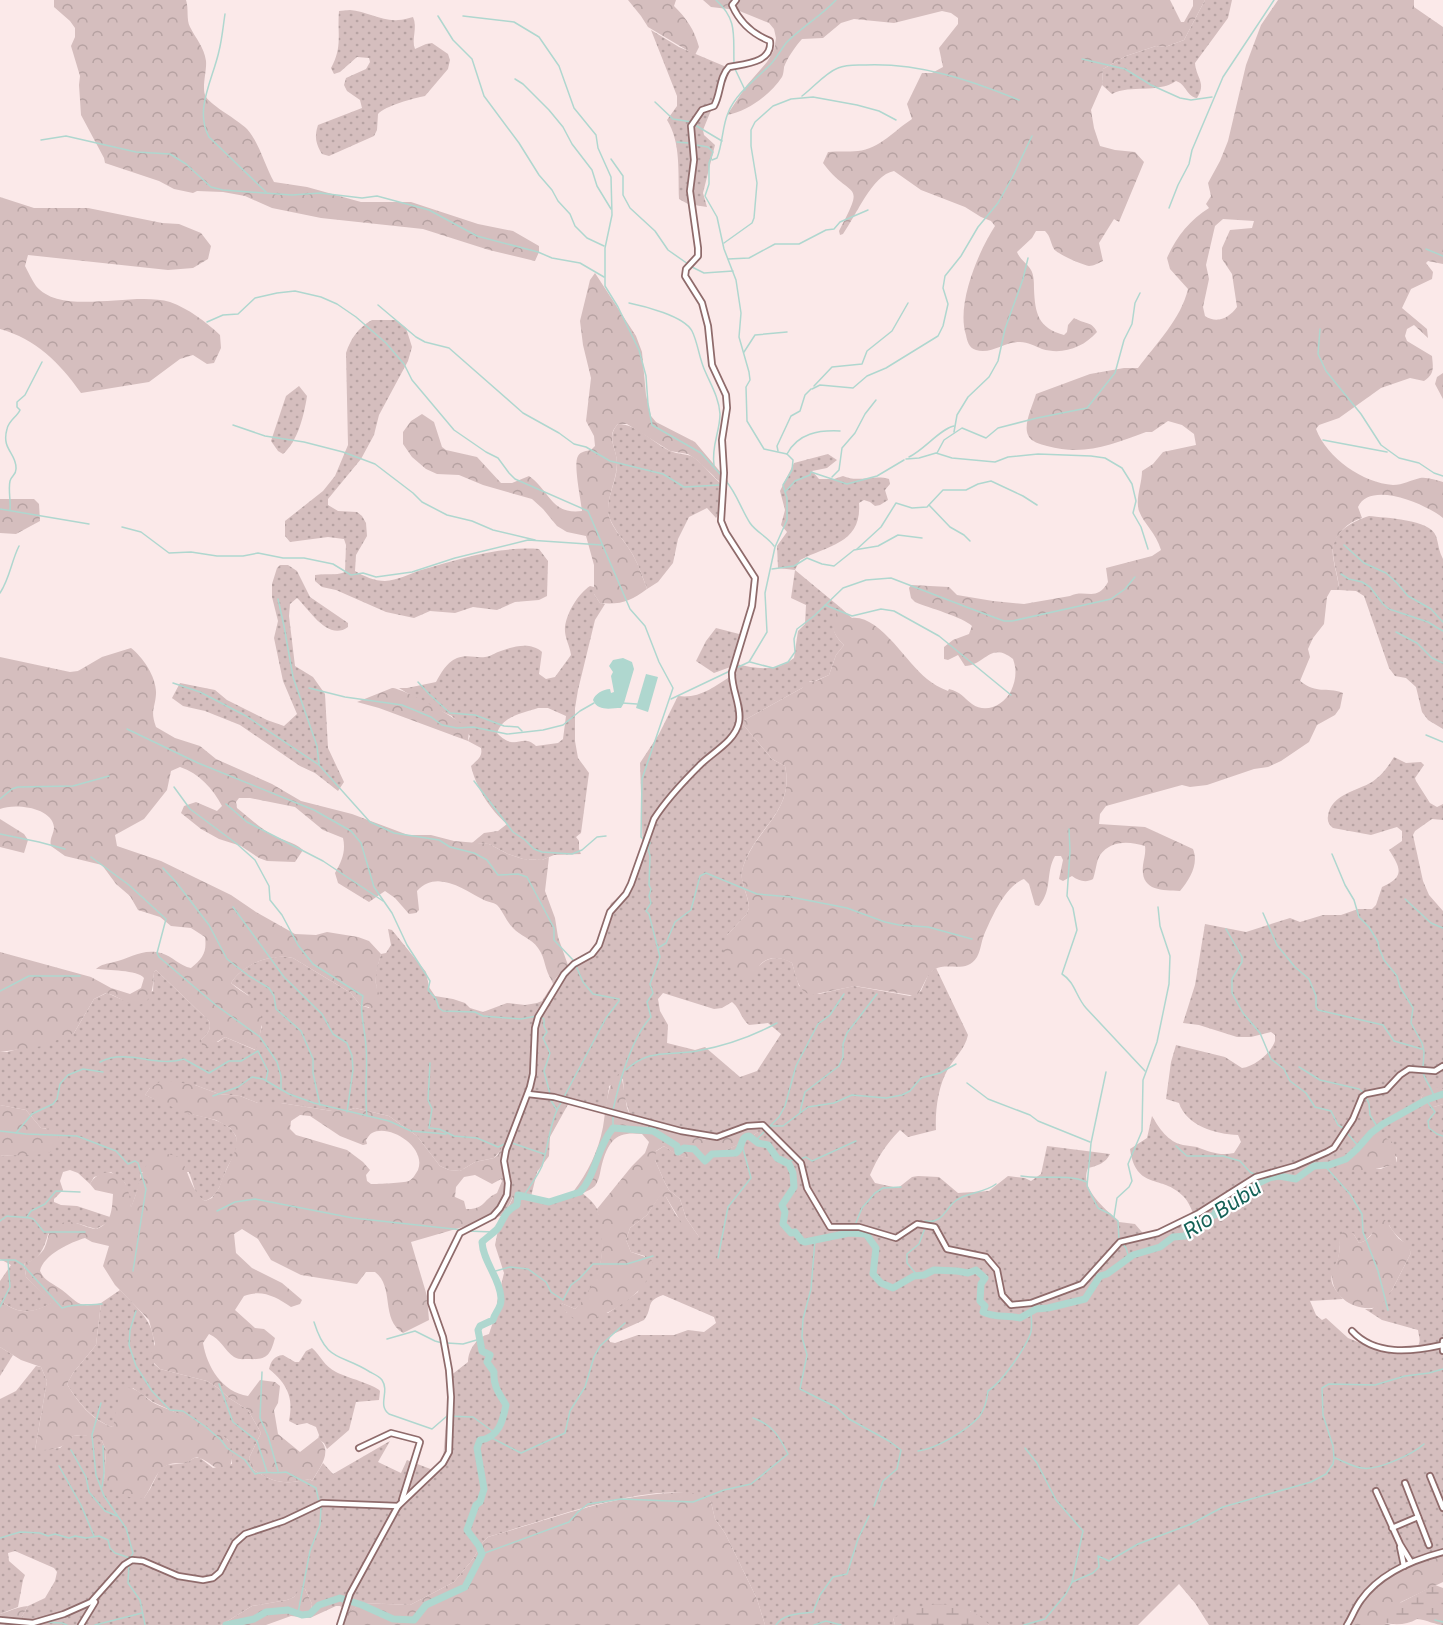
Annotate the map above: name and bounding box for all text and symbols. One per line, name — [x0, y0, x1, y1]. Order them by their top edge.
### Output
water label: Rio Bubu — [1178, 1174, 1266, 1244]

